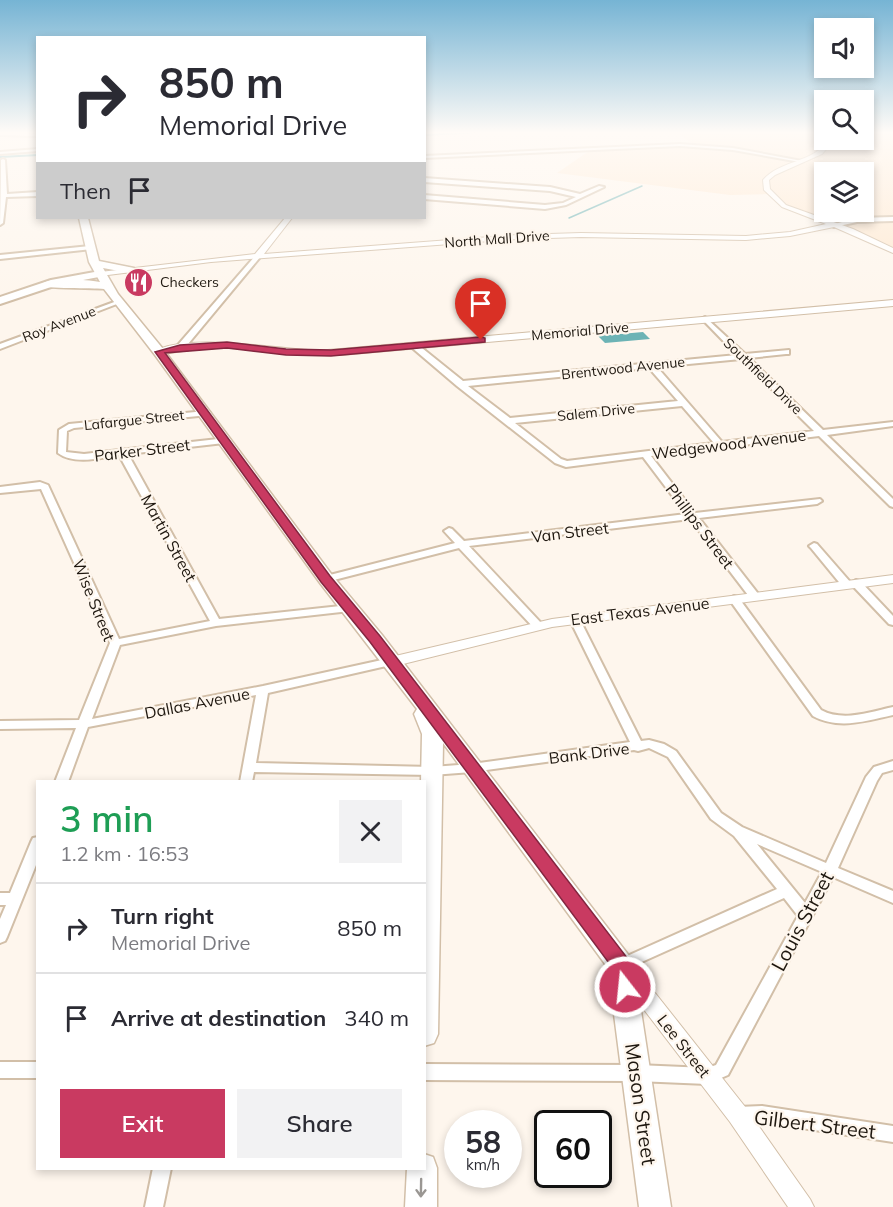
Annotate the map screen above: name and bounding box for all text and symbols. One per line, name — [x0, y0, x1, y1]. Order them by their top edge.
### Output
map controls — [814, 18, 874, 222]
button: sound — [814, 18, 874, 78]
text: 850 m — [159, 56, 284, 109]
icon: right — [60, 60, 138, 138]
button: search — [814, 90, 874, 150]
text: Memorial Drive — [159, 108, 347, 142]
button: layers — [814, 162, 874, 222]
icon: arrive — [123, 174, 156, 207]
text: Then — [60, 177, 111, 205]
street label: North Mall Drive — [444, 226, 550, 252]
restaurant icon: Checkers — [123, 266, 155, 298]
place label: Checkers — [160, 273, 219, 291]
pin — [455, 278, 506, 340]
icon: arrive — [464, 287, 497, 320]
street label: Roy Avenue — [20, 302, 98, 346]
street label: Memorial Drive — [531, 318, 629, 344]
street label: Southfield Drive — [720, 334, 806, 418]
street label: Brentwood Avenue — [560, 353, 686, 383]
street label: Salem Drive — [556, 399, 636, 425]
street label: Lafargue Street — [83, 406, 185, 434]
street label: Wedgewood Avenue — [651, 425, 807, 463]
street label: Parker Street — [93, 434, 191, 466]
street label: Phillips Street — [662, 480, 739, 573]
street label: Martin Street — [137, 491, 201, 586]
street label: Van Street — [530, 517, 610, 547]
street label: Wise Street — [68, 556, 120, 644]
street label: East Texas Avenue — [570, 593, 710, 629]
street label: Dallas Avenue — [143, 683, 251, 723]
street label: Bank Drive — [548, 738, 630, 768]
text: 3 min — [60, 796, 154, 841]
button: close — [339, 800, 402, 863]
text: 1.2 km · 16:53 — [60, 841, 189, 866]
street label: Louis Street — [765, 867, 839, 975]
text: Turn right — [111, 902, 214, 930]
icon: right — [60, 912, 93, 945]
text: 850 m — [337, 914, 402, 942]
text: Memorial Drive — [111, 930, 250, 955]
position arrow — [593, 955, 657, 1019]
icon: arrive — [60, 1002, 93, 1035]
text: Arrive at destination — [111, 1004, 326, 1032]
text: 340 m — [344, 1004, 409, 1032]
street label: Lee Street — [653, 1010, 715, 1082]
street label: Mason Street — [620, 1041, 662, 1167]
button: Exit — [60, 1089, 225, 1158]
button: Share — [237, 1089, 402, 1158]
street label: Gilbert Street — [753, 1104, 877, 1144]
speed limit sign: 60 — [534, 1110, 612, 1188]
text: 58 — [465, 1123, 501, 1161]
text: km/h — [466, 1155, 500, 1174]
one-way arrow — [416, 1177, 427, 1197]

